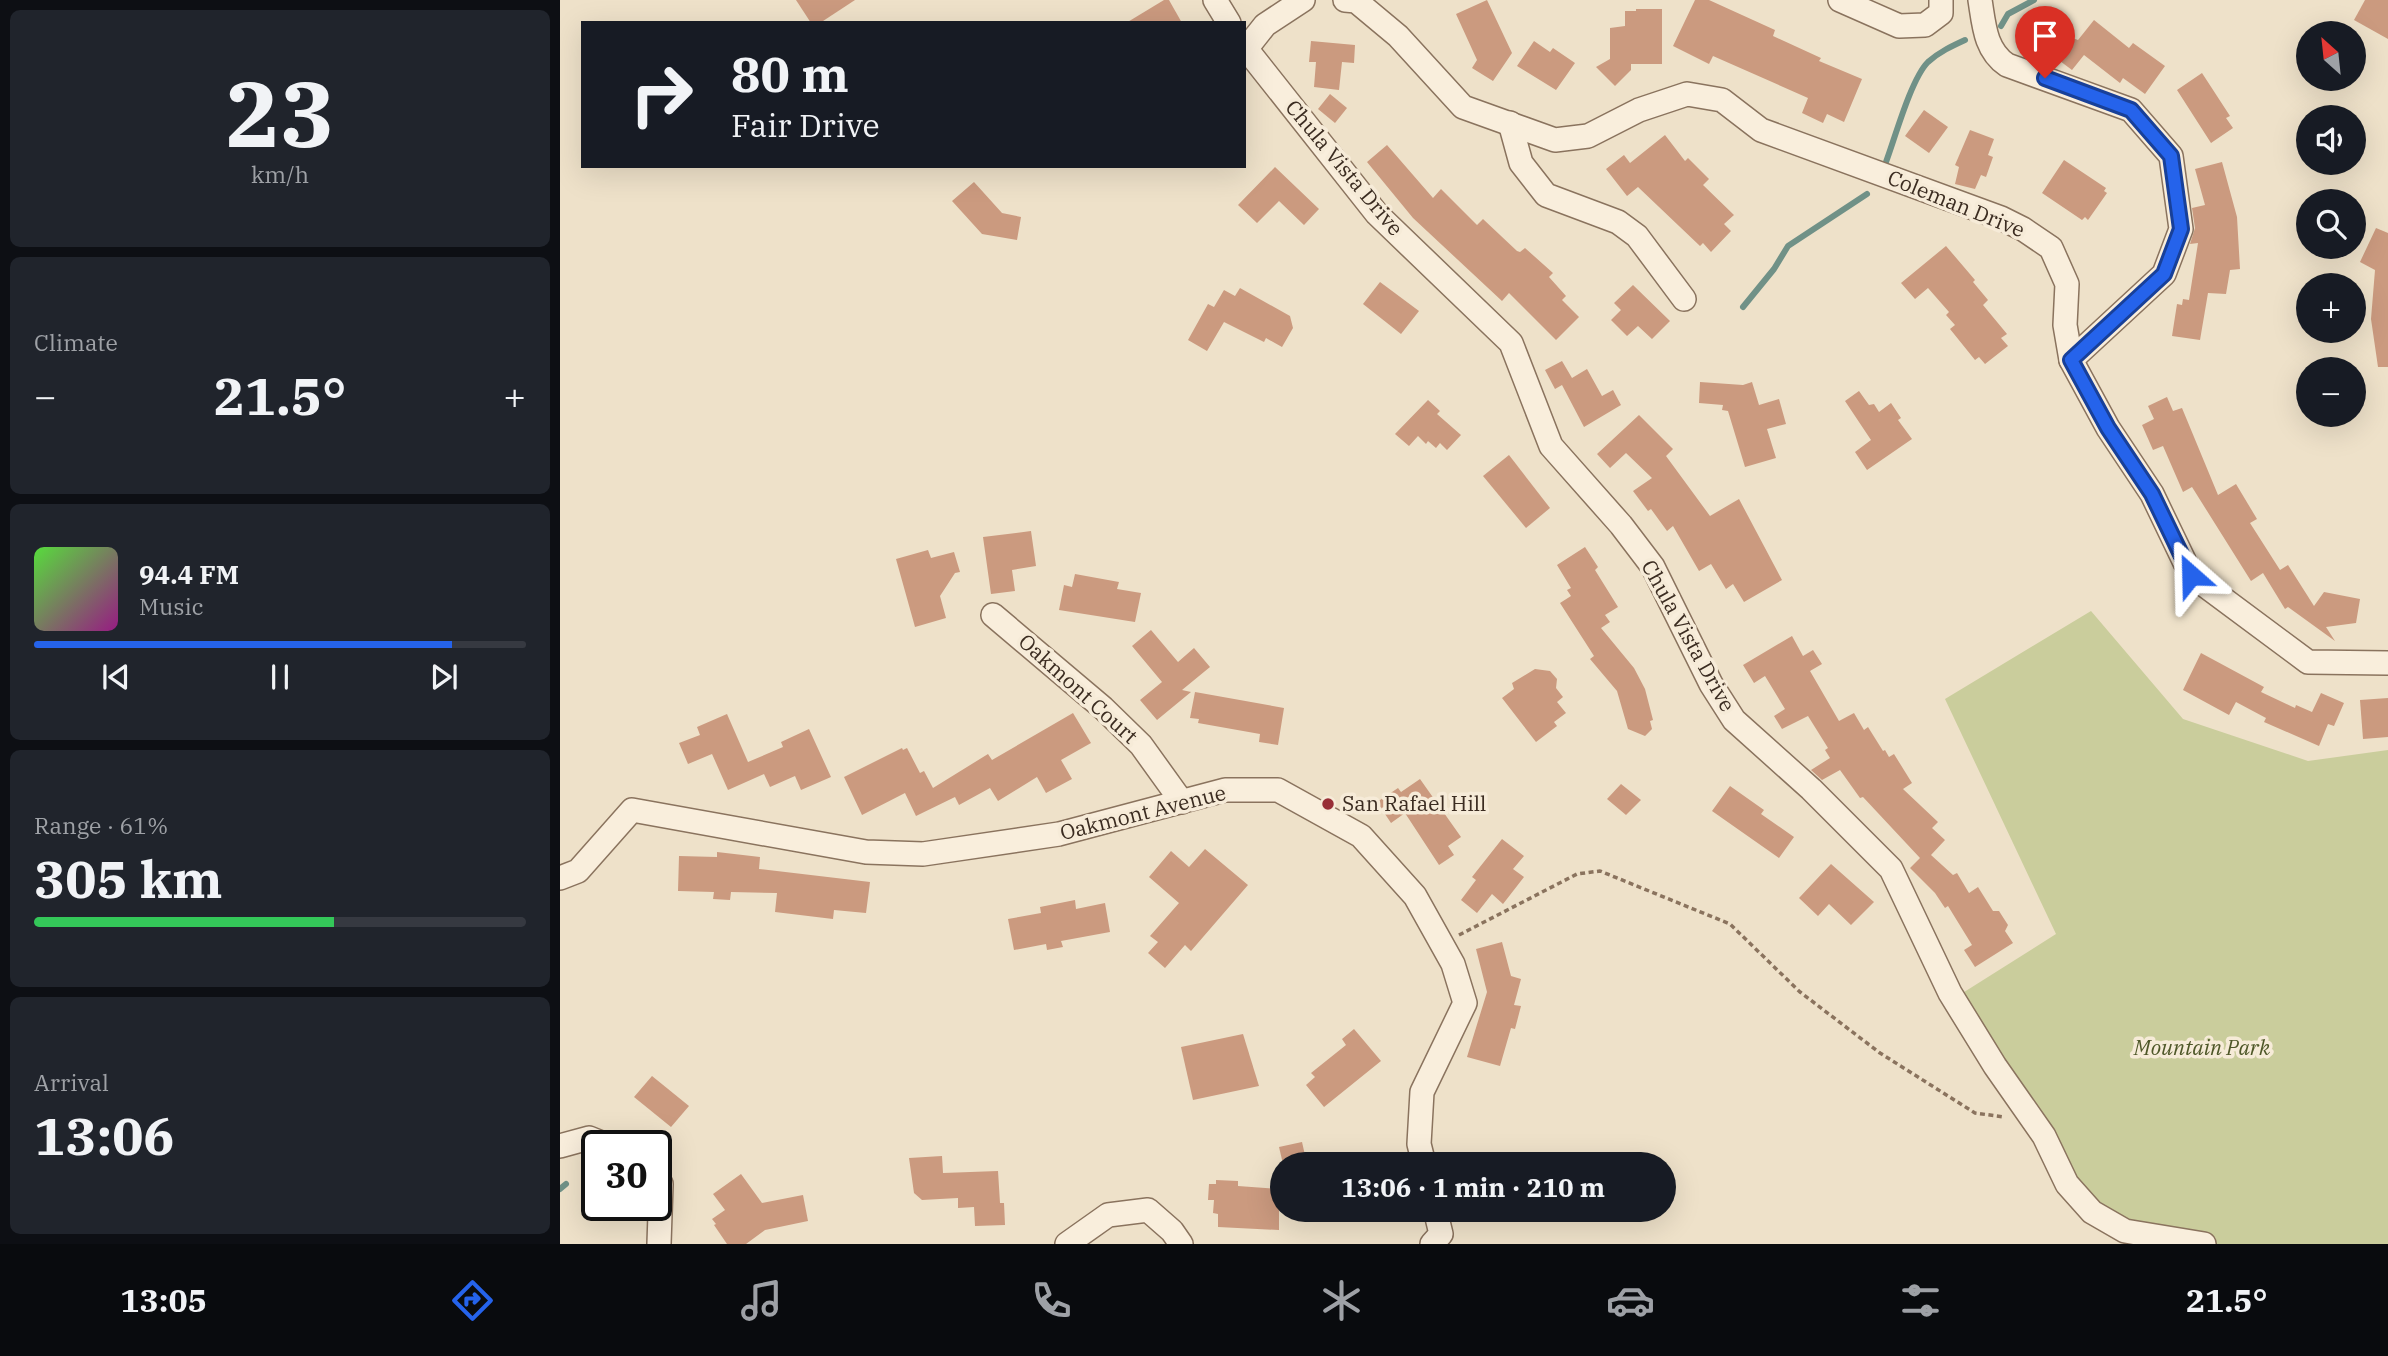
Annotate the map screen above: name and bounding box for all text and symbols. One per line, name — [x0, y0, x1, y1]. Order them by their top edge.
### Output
pin — [2015, 6, 2075, 78]
icon: arrive — [2026, 17, 2064, 55]
north arrow — [2296, 21, 2366, 91]
map controls — [2296, 21, 2366, 427]
text: 80 m — [731, 42, 849, 105]
icon: right — [616, 49, 707, 140]
text: 23 — [225, 54, 335, 172]
street label: Chula Vista Drive — [1280, 93, 1410, 241]
text: Fair Drive — [731, 104, 880, 146]
button: sound — [2296, 105, 2366, 175]
text: km/h — [251, 159, 309, 189]
street label: Coleman Drive — [1884, 163, 2029, 243]
button: search — [2296, 189, 2366, 259]
button: + — [2296, 273, 2366, 343]
text: Climate — [34, 327, 118, 357]
button: − — [2296, 357, 2366, 427]
text: 21.5° — [214, 362, 346, 429]
text: − — [34, 371, 57, 420]
text: + — [503, 371, 526, 420]
position arrow — [2154, 538, 2228, 612]
street label: Chula Vista Drive — [1636, 555, 1742, 716]
text: 94.4 FM — [139, 557, 239, 591]
text: Music — [139, 591, 204, 621]
street label: Oakmont Court — [1013, 627, 1144, 749]
icon: previous — [97, 658, 135, 696]
icon: pause — [261, 658, 299, 696]
icon: next — [425, 658, 463, 696]
street label: Oakmont Avenue — [1057, 778, 1229, 846]
place label: San Rafael Hill — [1342, 789, 1486, 817]
marker: San Rafael Hill — [1320, 796, 1336, 812]
text: Range · 61% — [34, 810, 168, 840]
text: 305 km — [34, 845, 223, 912]
park label: Mountain Park — [2133, 1033, 2271, 1061]
text: Arrival — [34, 1067, 109, 1097]
text: 13:06 — [34, 1102, 175, 1169]
speed limit sign: 30 — [581, 1130, 672, 1221]
text: 13:06 · 1 min · 210 m — [1341, 1170, 1605, 1204]
icon: directions — [448, 1276, 497, 1325]
icon: music — [737, 1276, 786, 1325]
icon: phone — [1027, 1276, 1076, 1325]
icon: climate — [1317, 1276, 1366, 1325]
icon: car — [1606, 1276, 1655, 1325]
icon: filters — [1896, 1276, 1945, 1325]
text: 13:05 — [120, 1279, 207, 1321]
text: 21.5° — [2186, 1279, 2268, 1321]

